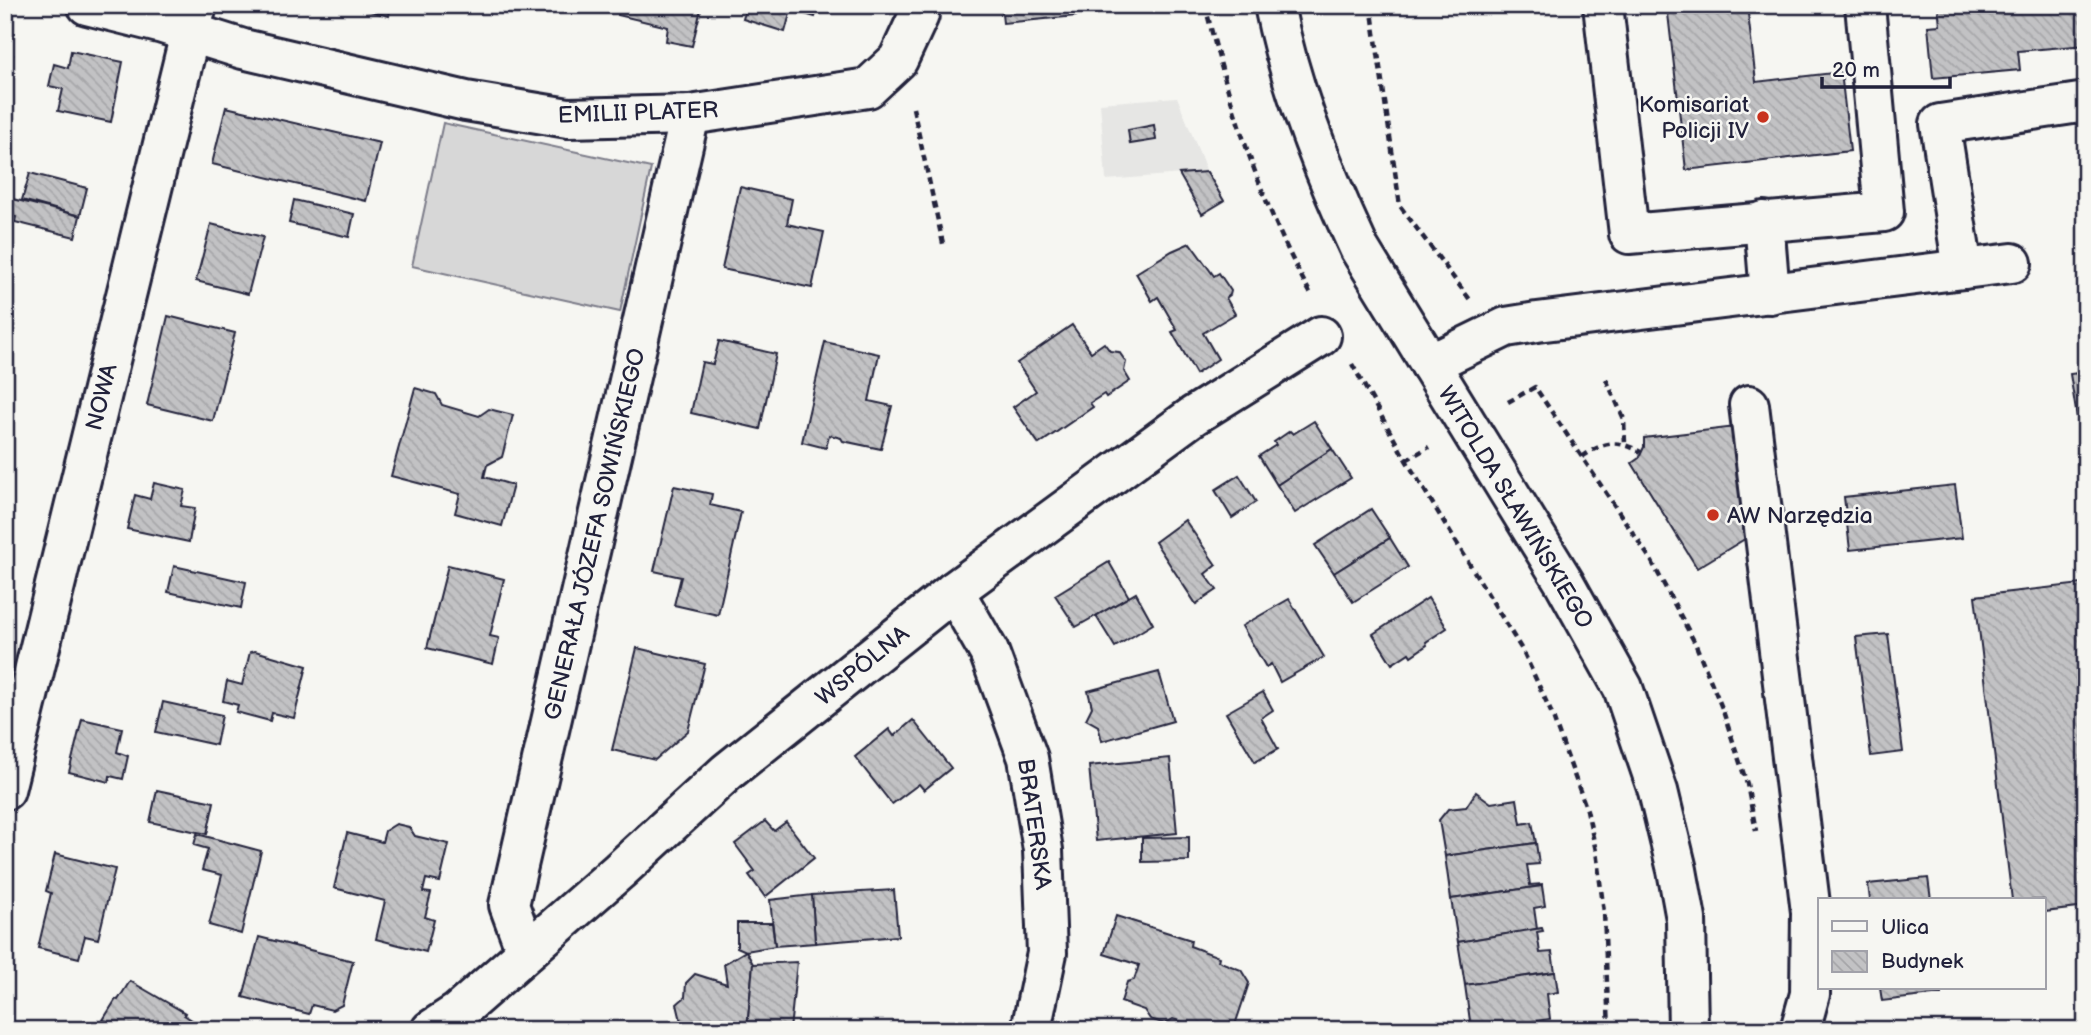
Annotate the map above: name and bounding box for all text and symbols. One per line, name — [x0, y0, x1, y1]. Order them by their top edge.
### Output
scale bar — [1822, 46, 1949, 90]
text: 20 m — [1832, 58, 1880, 83]
place label: Komisariat Policji IV — [1639, 91, 1749, 145]
street label: EMILII PLATER — [557, 96, 719, 130]
marker: Komisariat Policji IV — [1755, 109, 1771, 125]
street label: GENERAŁA JÓZEFA SOWIŃSKIEGO — [539, 346, 651, 723]
street label: NOWA — [80, 360, 124, 433]
street label: WITOLDA SŁAWIŃSKIEGO — [1432, 381, 1599, 634]
place label: AW Narzędzia — [1727, 502, 1873, 530]
marker: AW Narzędzia — [1705, 507, 1721, 523]
street label: WSPÓLNA — [810, 619, 916, 712]
street label: BRATERSKA — [1011, 757, 1057, 892]
legend — [1818, 898, 2046, 990]
text: Ulica — [1881, 915, 1929, 940]
text: Budynek — [1881, 949, 1964, 974]

